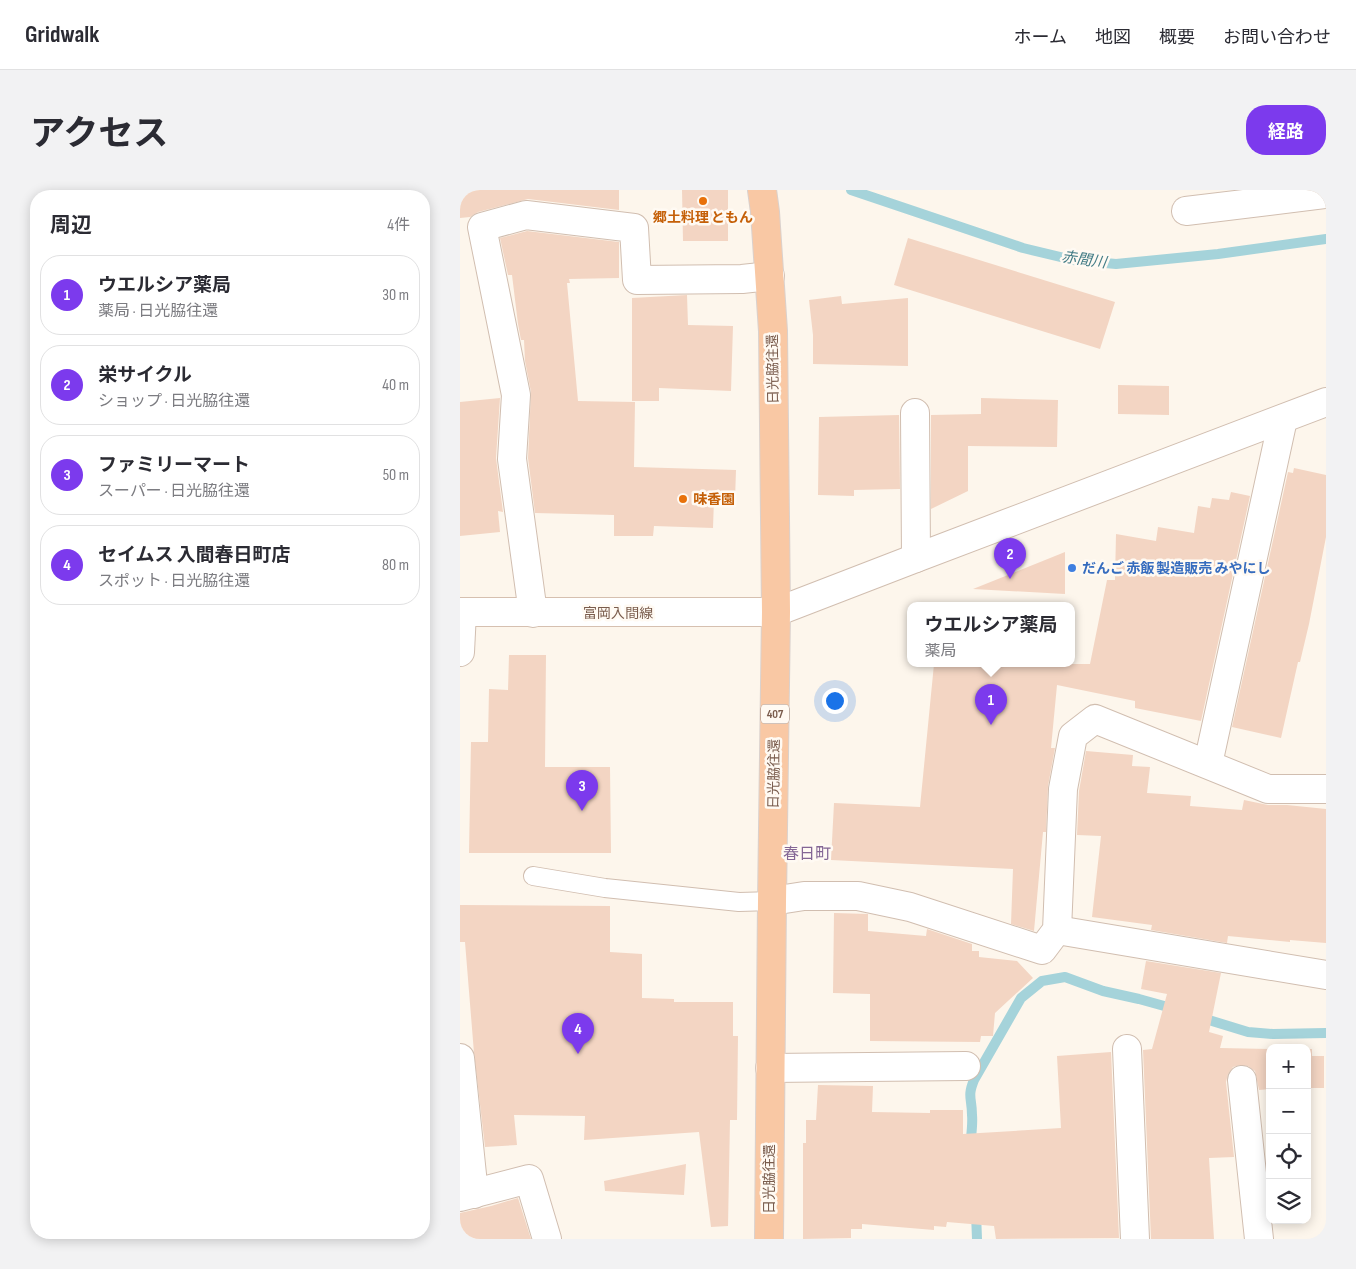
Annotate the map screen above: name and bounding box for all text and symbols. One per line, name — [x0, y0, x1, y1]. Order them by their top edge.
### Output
text: Gridwalk — [25, 20, 99, 49]
text: ホーム — [1014, 27, 1067, 48]
text: 地図 — [1095, 27, 1131, 48]
text: 概要 — [1159, 27, 1195, 48]
text: お問い合わせ — [1223, 27, 1331, 48]
button: 経路 — [1246, 105, 1326, 155]
text: アクセス — [30, 113, 168, 156]
marker: 郷土料理 ともん — [697, 195, 709, 207]
place label: 郷土料理 ともん — [653, 209, 753, 226]
text: 周辺 — [50, 213, 92, 238]
text: 4件 — [387, 216, 410, 235]
water label: 赤間川 — [1060, 247, 1110, 273]
text: ウエルシア薬局 — [98, 274, 231, 297]
text: 1 — [64, 286, 70, 305]
text: 30 m — [382, 286, 409, 305]
text: 薬局 · 日光脇往還 — [98, 302, 218, 321]
street label: 日光脇往還 — [764, 334, 782, 404]
text: 栄サイクル — [98, 364, 192, 387]
text: 2 — [63, 376, 71, 395]
text: 40 m — [382, 376, 409, 395]
text: ショップ · 日光脇往還 — [98, 392, 250, 411]
text: ファミリーマート — [98, 454, 250, 477]
text: 3 — [63, 466, 71, 485]
text: 50 m — [383, 466, 409, 485]
text: スーパー · 日光脇往還 — [98, 482, 250, 501]
place label: 味香園 — [693, 491, 735, 508]
marker: 味香園 — [677, 493, 689, 505]
pin: 2 — [994, 538, 1026, 579]
text: セイムス 入間春日町店 — [98, 544, 291, 567]
text: 4 — [63, 556, 71, 575]
text: 80 m — [382, 556, 409, 575]
place label: だんご 赤飯 製造販売 みやにし — [1082, 560, 1271, 577]
marker: だんご 赤飯 製造販売 みやにし — [1066, 562, 1078, 574]
text: スポット · 日光脇往還 — [98, 572, 250, 591]
popup — [907, 602, 1075, 667]
street label: 富岡入間線 — [583, 605, 653, 622]
text: ウエルシア薬局 — [924, 614, 1058, 637]
text: 薬局 — [924, 642, 957, 661]
pin: 1 — [975, 684, 1007, 725]
your location — [822, 688, 848, 714]
road number: 407 — [761, 704, 789, 724]
street label: 日光脇往還 — [765, 739, 783, 809]
pin: 3 — [566, 770, 598, 811]
district label: 春日町 — [783, 845, 831, 864]
pin: 4 — [562, 1013, 594, 1054]
map controls — [1266, 1044, 1311, 1224]
button: + — [1266, 1044, 1311, 1089]
button: − — [1266, 1089, 1311, 1134]
button: locate — [1266, 1134, 1311, 1179]
street label: 日光脇往還 — [761, 1144, 778, 1214]
button: layers — [1266, 1179, 1311, 1224]

